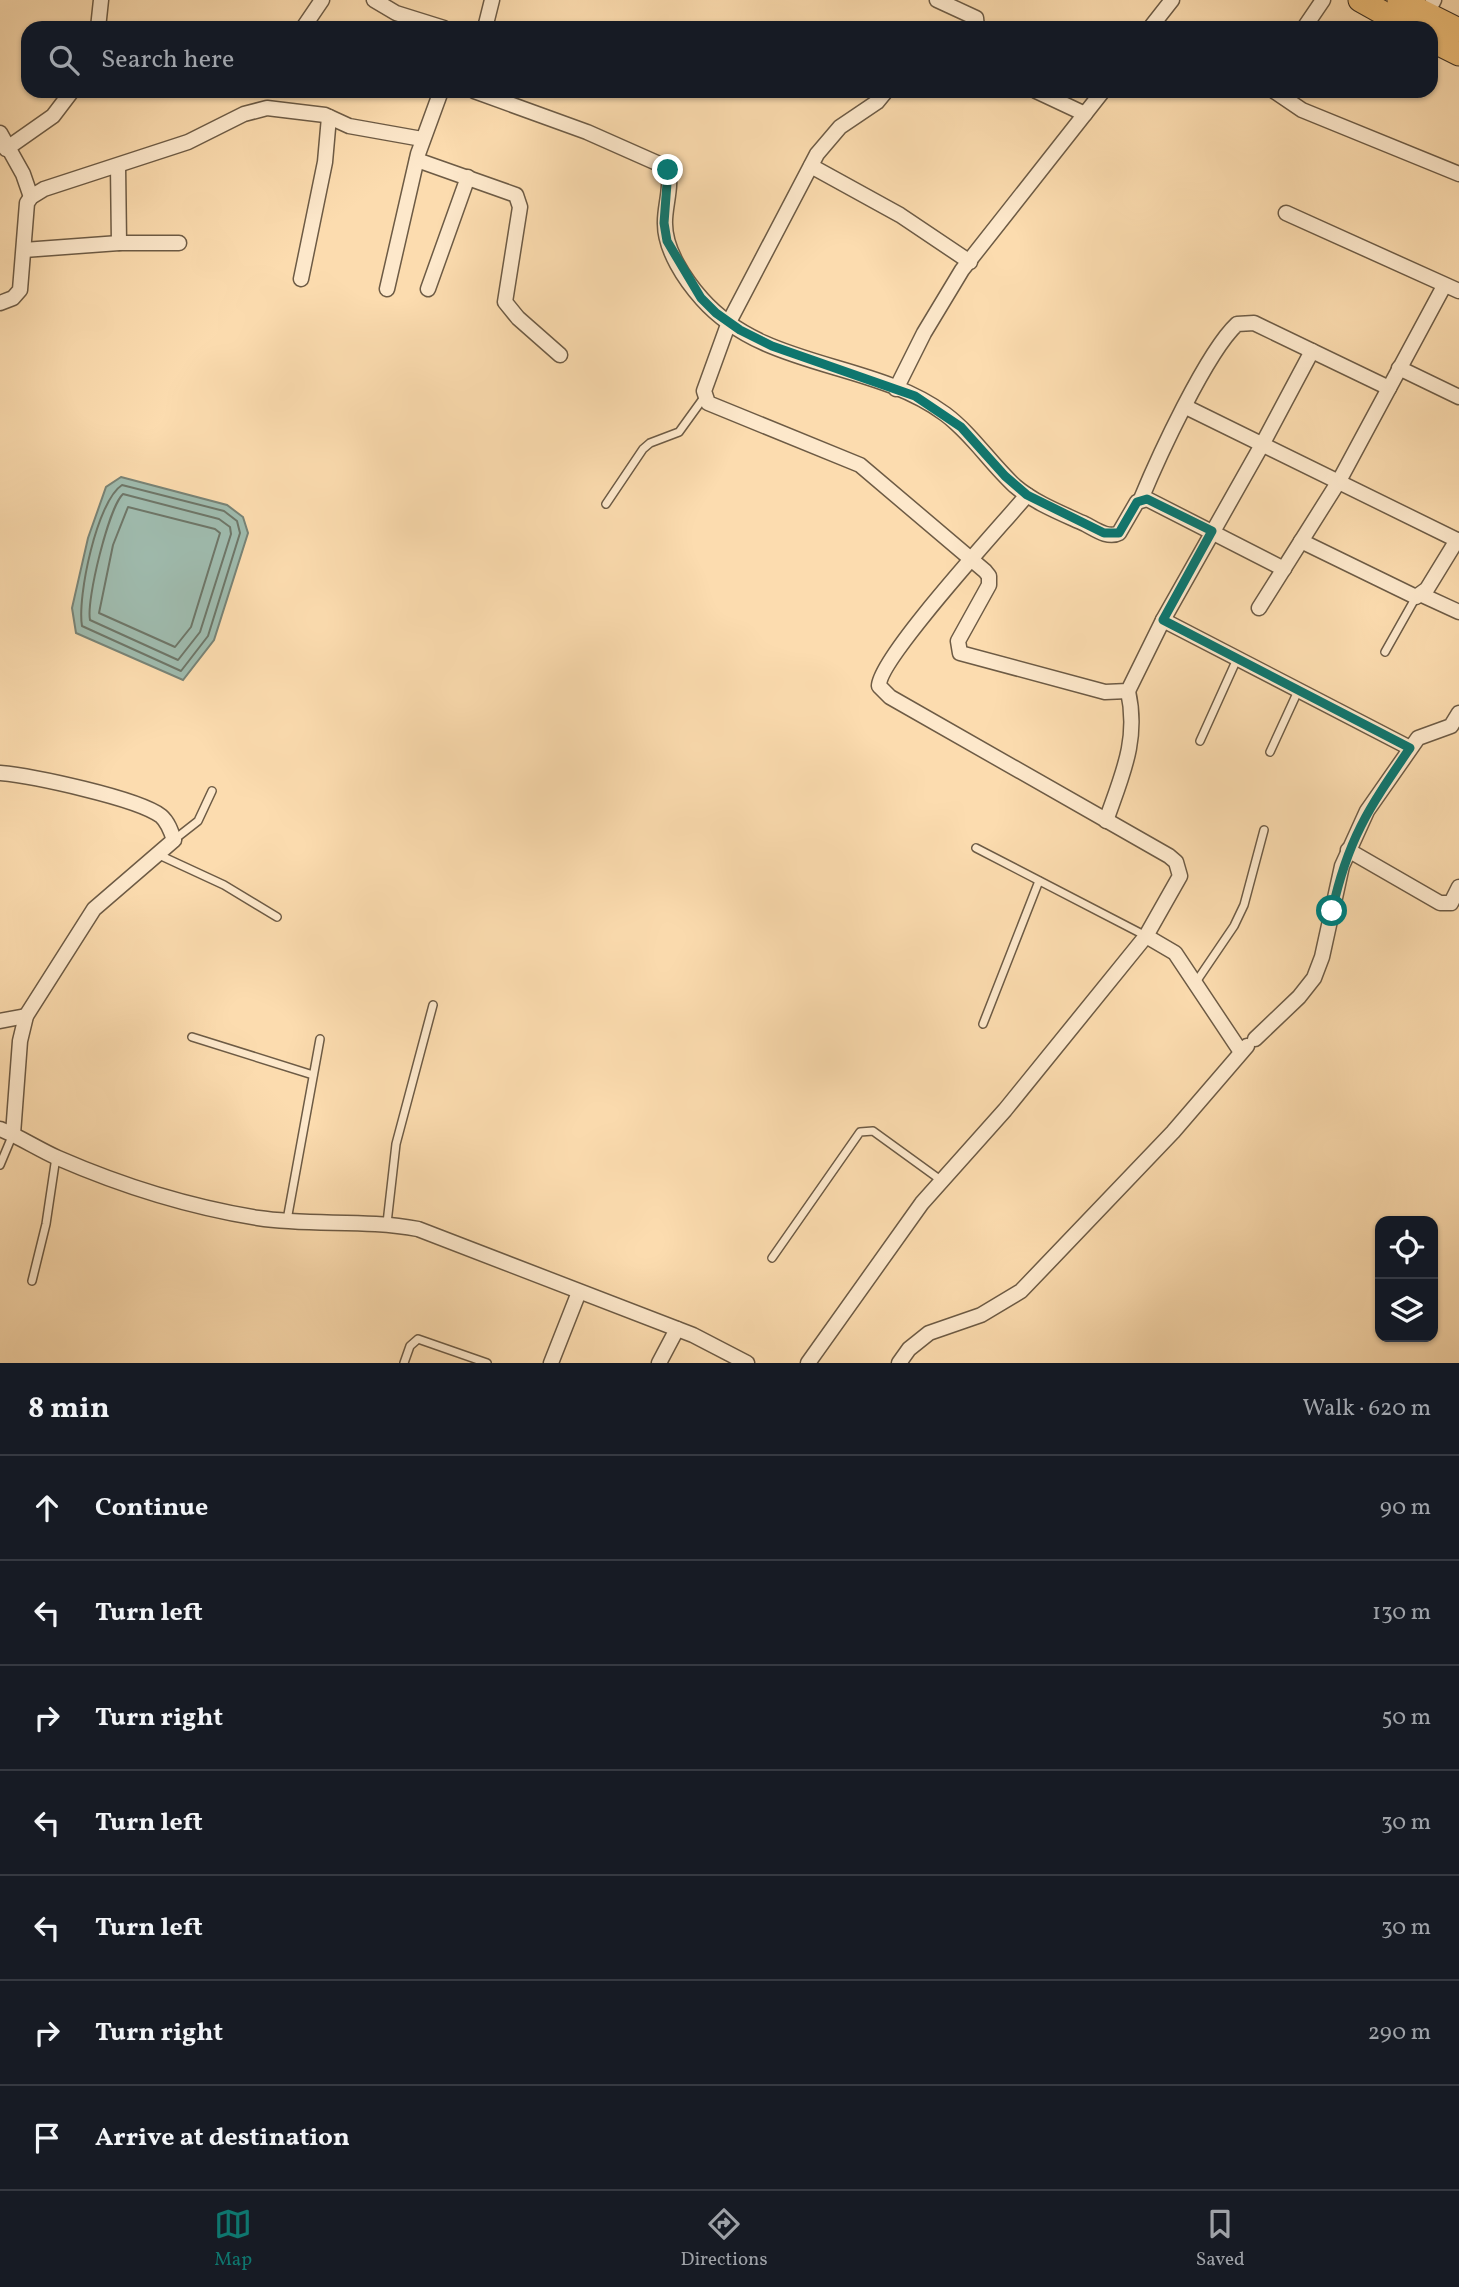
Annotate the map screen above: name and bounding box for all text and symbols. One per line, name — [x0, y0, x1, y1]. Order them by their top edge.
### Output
search box — [21, 21, 1438, 98]
icon: search — [45, 41, 83, 79]
text: Search here — [101, 42, 234, 78]
route end — [652, 154, 683, 185]
route start — [1316, 895, 1347, 926]
map controls — [1375, 1216, 1438, 1342]
button: locate — [1375, 1216, 1438, 1279]
button: layers — [1375, 1279, 1438, 1342]
text: 8 min — [28, 1388, 110, 1430]
text: Walk · 620 m — [1302, 1393, 1431, 1425]
icon: ahead — [28, 1489, 66, 1527]
text: Continue — [95, 1490, 208, 1526]
text: 90 m — [1380, 1492, 1431, 1524]
icon: left — [28, 1594, 66, 1632]
text: Turn left — [95, 1595, 203, 1631]
text: 130 m — [1372, 1597, 1431, 1629]
icon: right — [28, 1699, 66, 1737]
text: Turn right — [95, 1700, 223, 1736]
text: 50 m — [1382, 1702, 1431, 1734]
icon: left — [28, 1804, 66, 1842]
text: Turn left — [95, 1805, 203, 1841]
text: 30 m — [1381, 1807, 1431, 1839]
icon: left — [28, 1909, 66, 1947]
text: Turn left — [95, 1910, 203, 1946]
text: 30 m — [1381, 1912, 1431, 1944]
icon: right — [28, 2014, 66, 2052]
text: Turn right — [95, 2015, 223, 2051]
text: 290 m — [1368, 2017, 1431, 2049]
icon: arrive — [28, 2119, 66, 2157]
text: Arrive at destination — [95, 2120, 350, 2156]
tab: Map — [214, 2205, 252, 2273]
tab: Directions — [681, 2205, 768, 2273]
tab: Saved — [1196, 2205, 1245, 2273]

